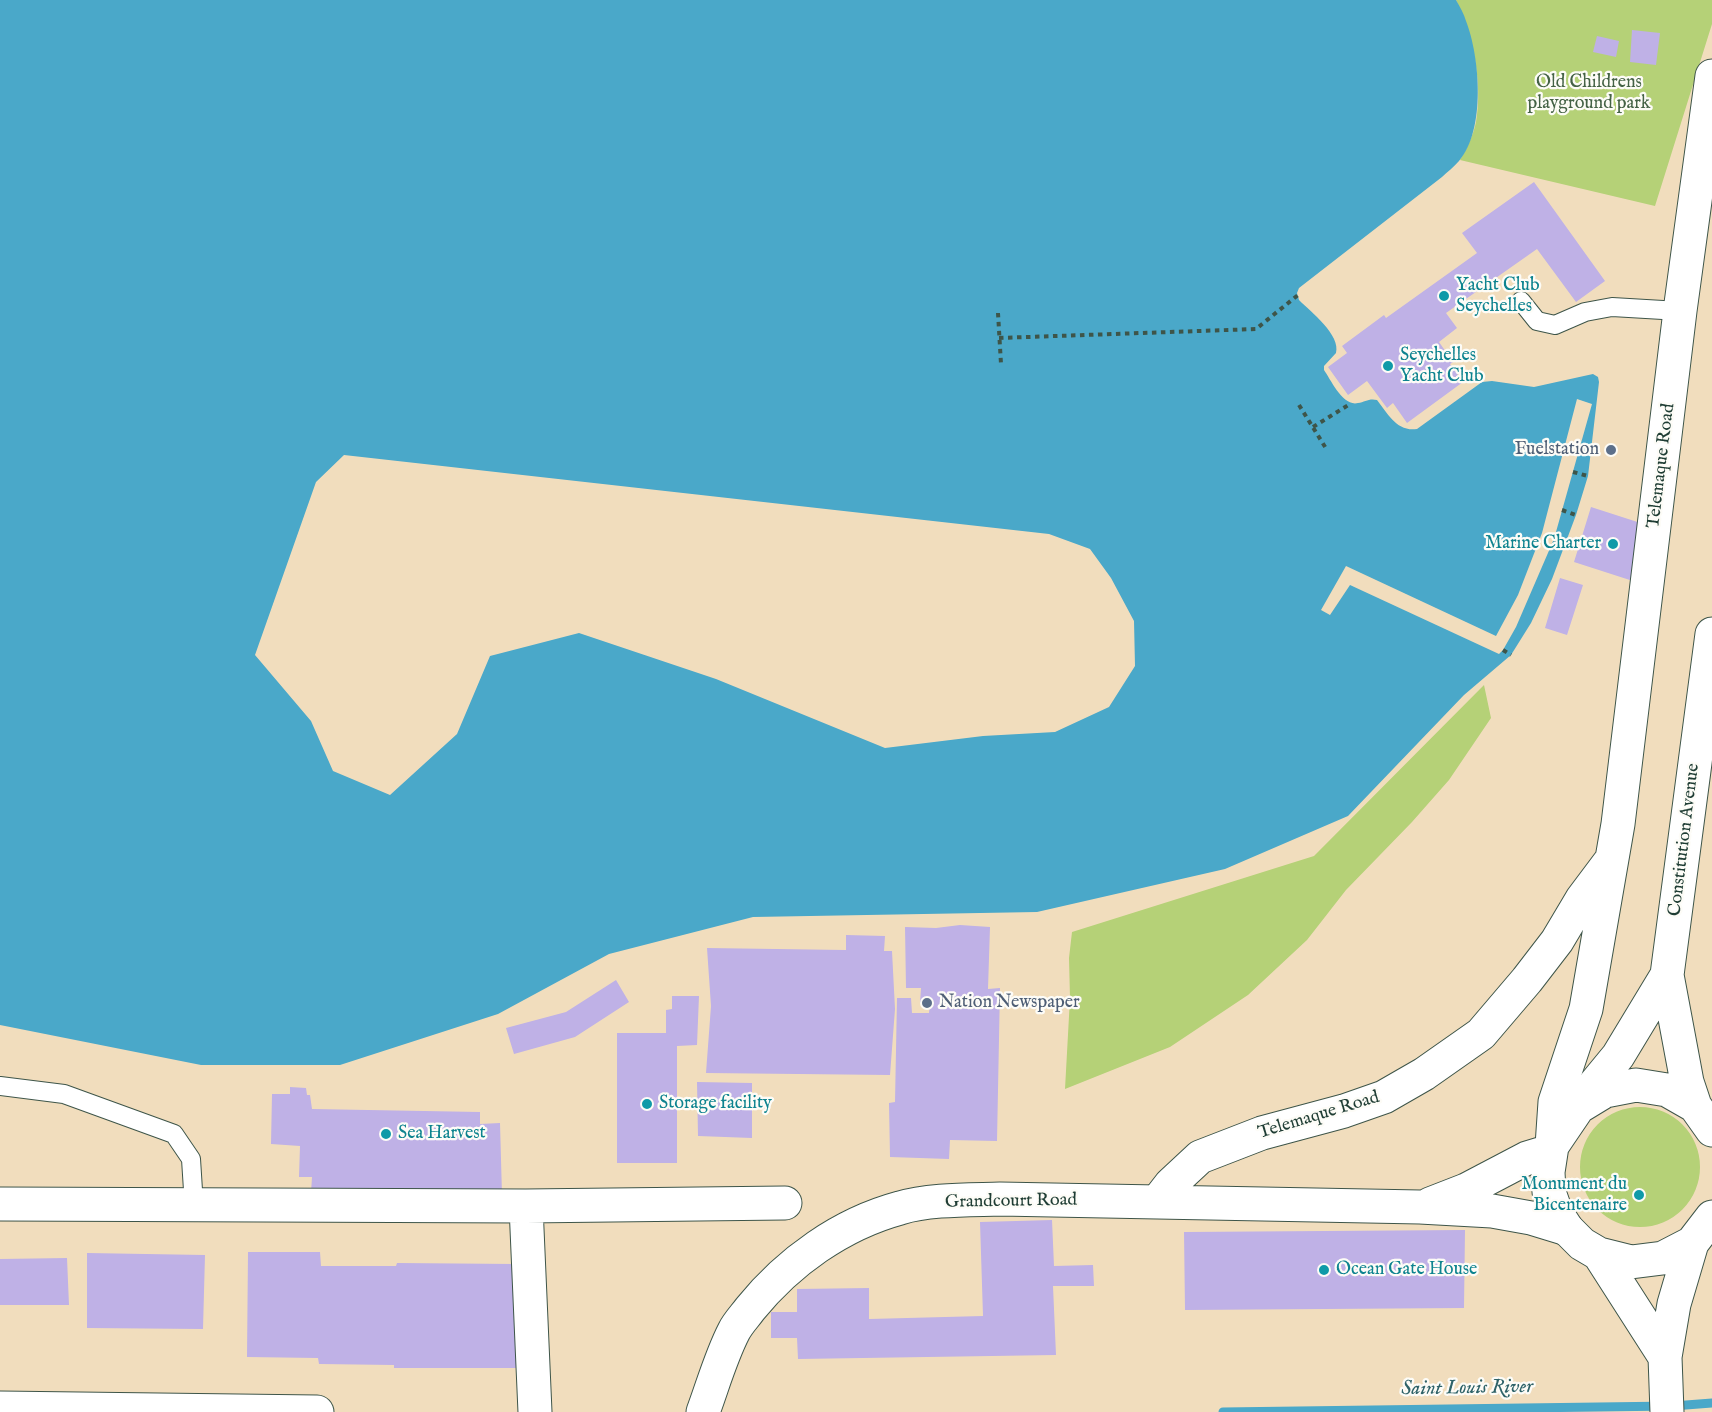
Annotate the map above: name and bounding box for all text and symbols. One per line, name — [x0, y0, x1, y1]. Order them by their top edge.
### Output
park label: Old Childrens playground park — [1528, 72, 1650, 115]
place label: Yacht Club Seychelles — [1456, 275, 1540, 318]
marker: Yacht Club Seychelles — [1437, 289, 1451, 303]
place label: Seychelles Yacht Club — [1400, 345, 1484, 388]
marker: Seychelles Yacht Club — [1381, 359, 1395, 373]
street label: Telemaque Road — [1644, 402, 1680, 530]
place label: Fuelstation — [1515, 439, 1599, 461]
marker: Fuelstation — [1604, 443, 1618, 457]
place label: Marine Charter — [1485, 533, 1601, 555]
marker: Marine Charter — [1606, 537, 1620, 551]
street label: Constitution Avenue — [1665, 762, 1705, 918]
place label: Nation Newspaper — [939, 992, 1080, 1014]
marker: Nation Newspaper — [920, 996, 934, 1010]
street label: Telemaque Road — [1256, 1087, 1382, 1145]
place label: Storage facility — [659, 1093, 772, 1115]
marker: Storage facility — [640, 1097, 654, 1111]
place label: Sea Harvest — [398, 1123, 486, 1145]
marker: Sea Harvest — [379, 1127, 393, 1141]
place label: Monument du Bicentenaire — [1521, 1174, 1627, 1216]
marker: Monument du Bicentenaire — [1632, 1188, 1646, 1202]
street label: Grandcourt Road — [945, 1190, 1077, 1214]
place label: Ocean Gate House — [1336, 1259, 1477, 1281]
marker: Ocean Gate House — [1317, 1263, 1331, 1277]
water label: Saint Louis River — [1401, 1376, 1533, 1402]

